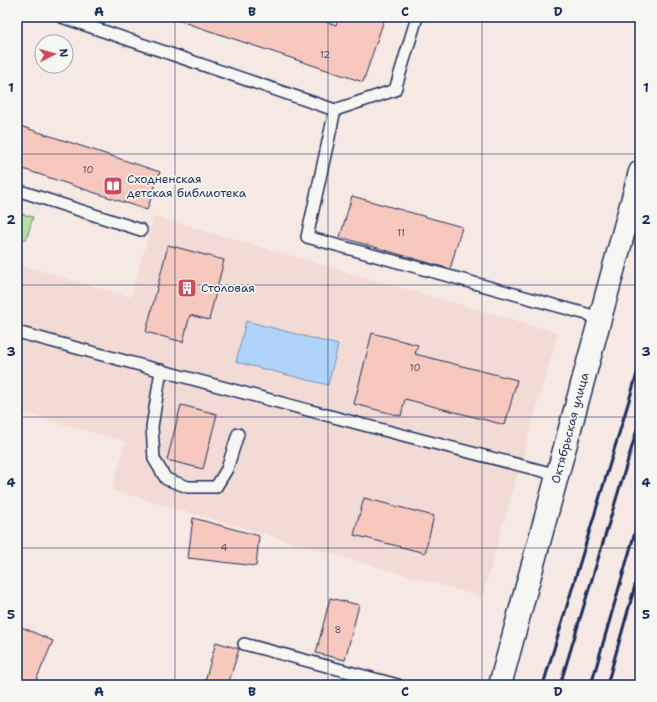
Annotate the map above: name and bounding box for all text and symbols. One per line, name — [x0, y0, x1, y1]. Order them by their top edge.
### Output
text: A — [94, 3, 104, 20]
text: B — [248, 3, 256, 20]
text: C — [401, 3, 409, 20]
text: D — [553, 3, 563, 20]
north arrow — [34, 34, 74, 74]
text: N — [56, 48, 71, 58]
house number: 12 — [320, 48, 330, 61]
text: 1 — [8, 79, 14, 96]
text: 1 — [643, 79, 649, 96]
house number: 10 — [83, 163, 93, 176]
place label: Сходненская детская библиотека — [127, 171, 247, 201]
library icon: Сходненская детская библиотека — [102, 175, 124, 197]
text: 2 — [6, 211, 16, 228]
text: 2 — [641, 211, 651, 228]
house number: 11 — [397, 226, 405, 239]
building icon: Столовая — [176, 277, 198, 299]
place label: Столовая — [201, 280, 255, 296]
text: 3 — [6, 343, 16, 360]
text: 3 — [641, 343, 651, 360]
house number: 10 — [410, 361, 420, 374]
street label: Октябрьская улица — [547, 370, 593, 485]
text: 4 — [6, 474, 16, 491]
text: 4 — [641, 474, 651, 491]
house number: 4 — [221, 541, 228, 554]
text: 5 — [7, 606, 15, 623]
text: 5 — [642, 606, 650, 623]
house number: 8 — [335, 623, 342, 636]
text: A — [94, 683, 104, 700]
text: B — [248, 683, 256, 700]
text: C — [401, 683, 409, 700]
text: D — [553, 683, 563, 700]

